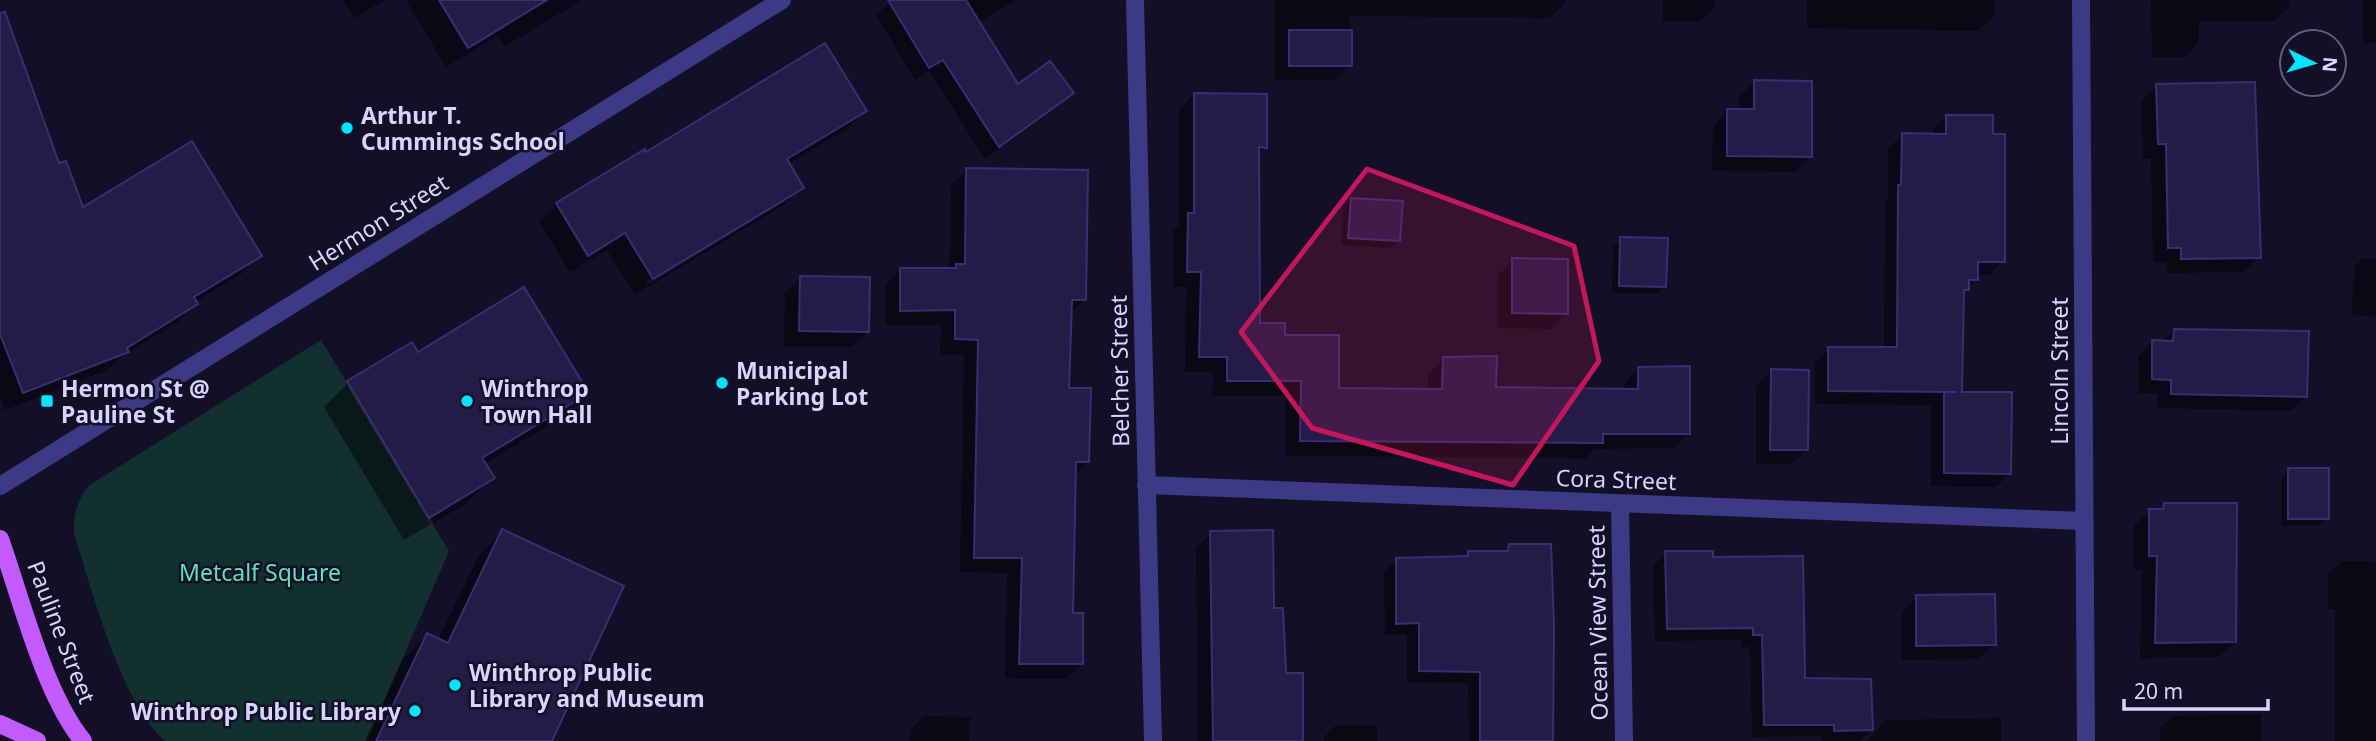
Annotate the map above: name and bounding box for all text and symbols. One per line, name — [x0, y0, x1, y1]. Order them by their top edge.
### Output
north arrow — [2278, 28, 2348, 98]
text: N — [2316, 56, 2344, 73]
place label: Arthur T. Cummings School — [361, 99, 565, 157]
marker: Arthur T. Cummings School — [339, 120, 355, 136]
street label: Hermon Street — [302, 166, 454, 278]
street label: Belcher Street — [1102, 295, 1136, 447]
street label: Lincoln Street — [2043, 297, 2075, 445]
place label: Municipal Parking Lot — [736, 354, 868, 412]
place label: Hermon St @ Pauline St — [61, 372, 210, 430]
place label: Winthrop Town Hall — [481, 372, 592, 430]
marker: Municipal Parking Lot — [714, 375, 730, 391]
marker: Hermon St @ Pauline St — [39, 393, 55, 409]
marker: Winthrop Town Hall — [459, 393, 475, 409]
street label: Cora Street — [1555, 461, 1677, 497]
street label: Ocean View Street — [1579, 525, 1615, 721]
street label: Pauline Street — [20, 556, 104, 708]
park label: Metcalf Square — [179, 556, 341, 588]
place label: Winthrop Public Library and Museum — [469, 656, 705, 714]
scale bar — [2124, 668, 2268, 712]
marker: Winthrop Public Library and Museum — [447, 677, 463, 693]
text: 20 m — [2134, 677, 2183, 705]
place label: Winthrop Public Library — [131, 695, 402, 727]
marker: Winthrop Public Library — [407, 703, 423, 719]

